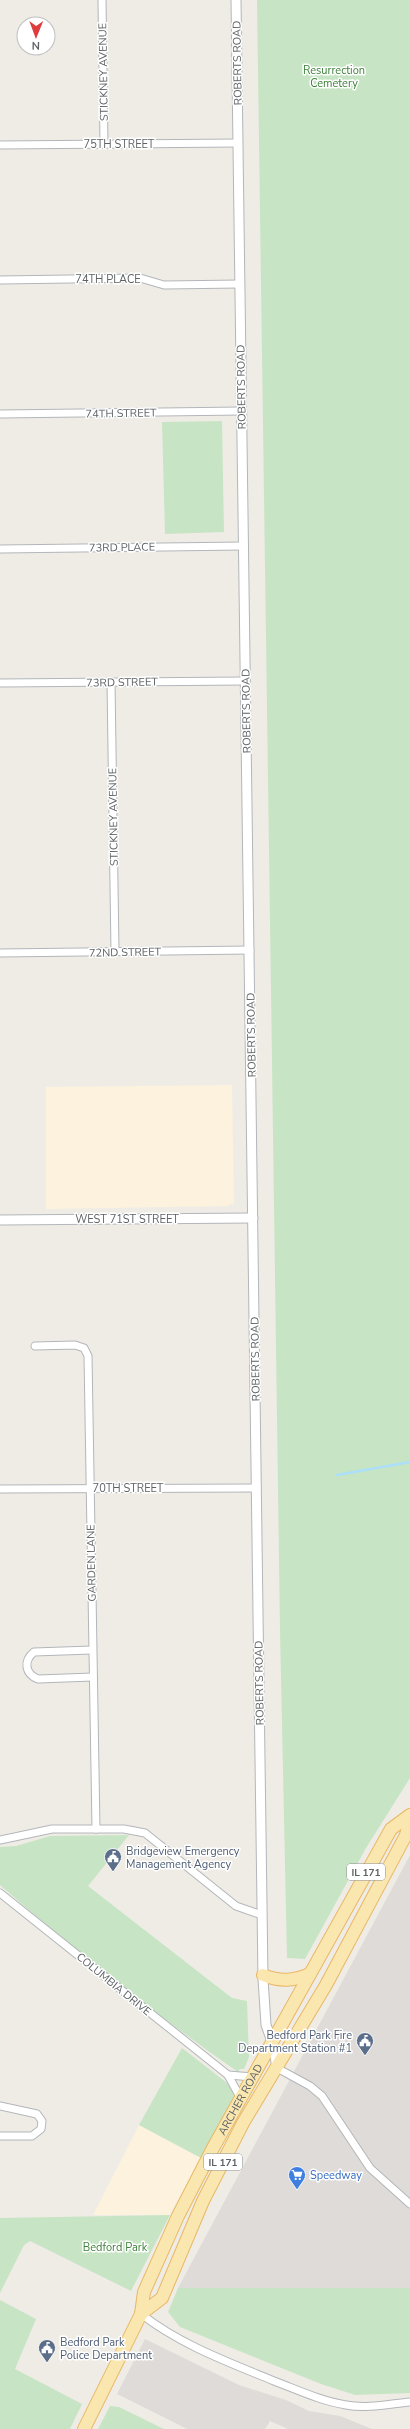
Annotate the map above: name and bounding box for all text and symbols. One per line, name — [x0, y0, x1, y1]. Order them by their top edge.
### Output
north arrow — [16, 16, 56, 56]
street label: ROBERTS ROAD — [229, 21, 246, 105]
street label: STICKNEY AVENUE — [95, 23, 112, 121]
text: N — [32, 38, 40, 53]
park label: Resurrection Cemetery — [303, 63, 365, 91]
street label: 75TH STREET — [84, 137, 155, 152]
street label: 74TH PLACE — [75, 272, 141, 287]
street label: ROBERTS ROAD — [233, 345, 250, 429]
street label: 74TH STREET — [85, 405, 157, 422]
street label: 73RD PLACE — [89, 539, 155, 556]
street label: ROBERTS ROAD — [238, 669, 255, 753]
street label: 73RD STREET — [86, 674, 158, 691]
street label: STICKNEY AVENUE — [105, 768, 122, 866]
street label: 72ND STREET — [89, 944, 162, 961]
street label: ROBERTS ROAD — [243, 993, 260, 1077]
street label: WEST 71ST STREET — [75, 1212, 179, 1227]
street label: ROBERTS ROAD — [247, 1317, 264, 1401]
street label: 70TH STREET — [93, 1481, 164, 1496]
street label: GARDEN LANE — [83, 1524, 100, 1602]
street label: ROBERTS ROAD — [251, 1641, 268, 1725]
place label: Bridgeview Emergency Management Agency — [126, 1844, 240, 1872]
public building icon: Bridgeview Emergency Management Agency — [103, 1847, 123, 1872]
road number: IL 171 — [347, 1864, 385, 1880]
street label: COLUMBIA DRIVE — [73, 1950, 154, 2019]
place label: Bedford Park Fire Department Station #1 — [238, 2028, 352, 2056]
public building icon: Bedford Park Fire Department Station #1 — [355, 2031, 375, 2056]
street label: ARCHER ROAD — [215, 2061, 267, 2138]
road number: IL 171 — [204, 2154, 242, 2170]
supermarket icon: Speedway — [287, 2165, 307, 2190]
place label: Speedway — [310, 2168, 362, 2183]
park label: Bedford Park — [83, 2240, 148, 2255]
place label: Bedford Park Police Department — [60, 2335, 152, 2363]
public building icon: Bedford Park Police Department — [37, 2338, 57, 2363]

